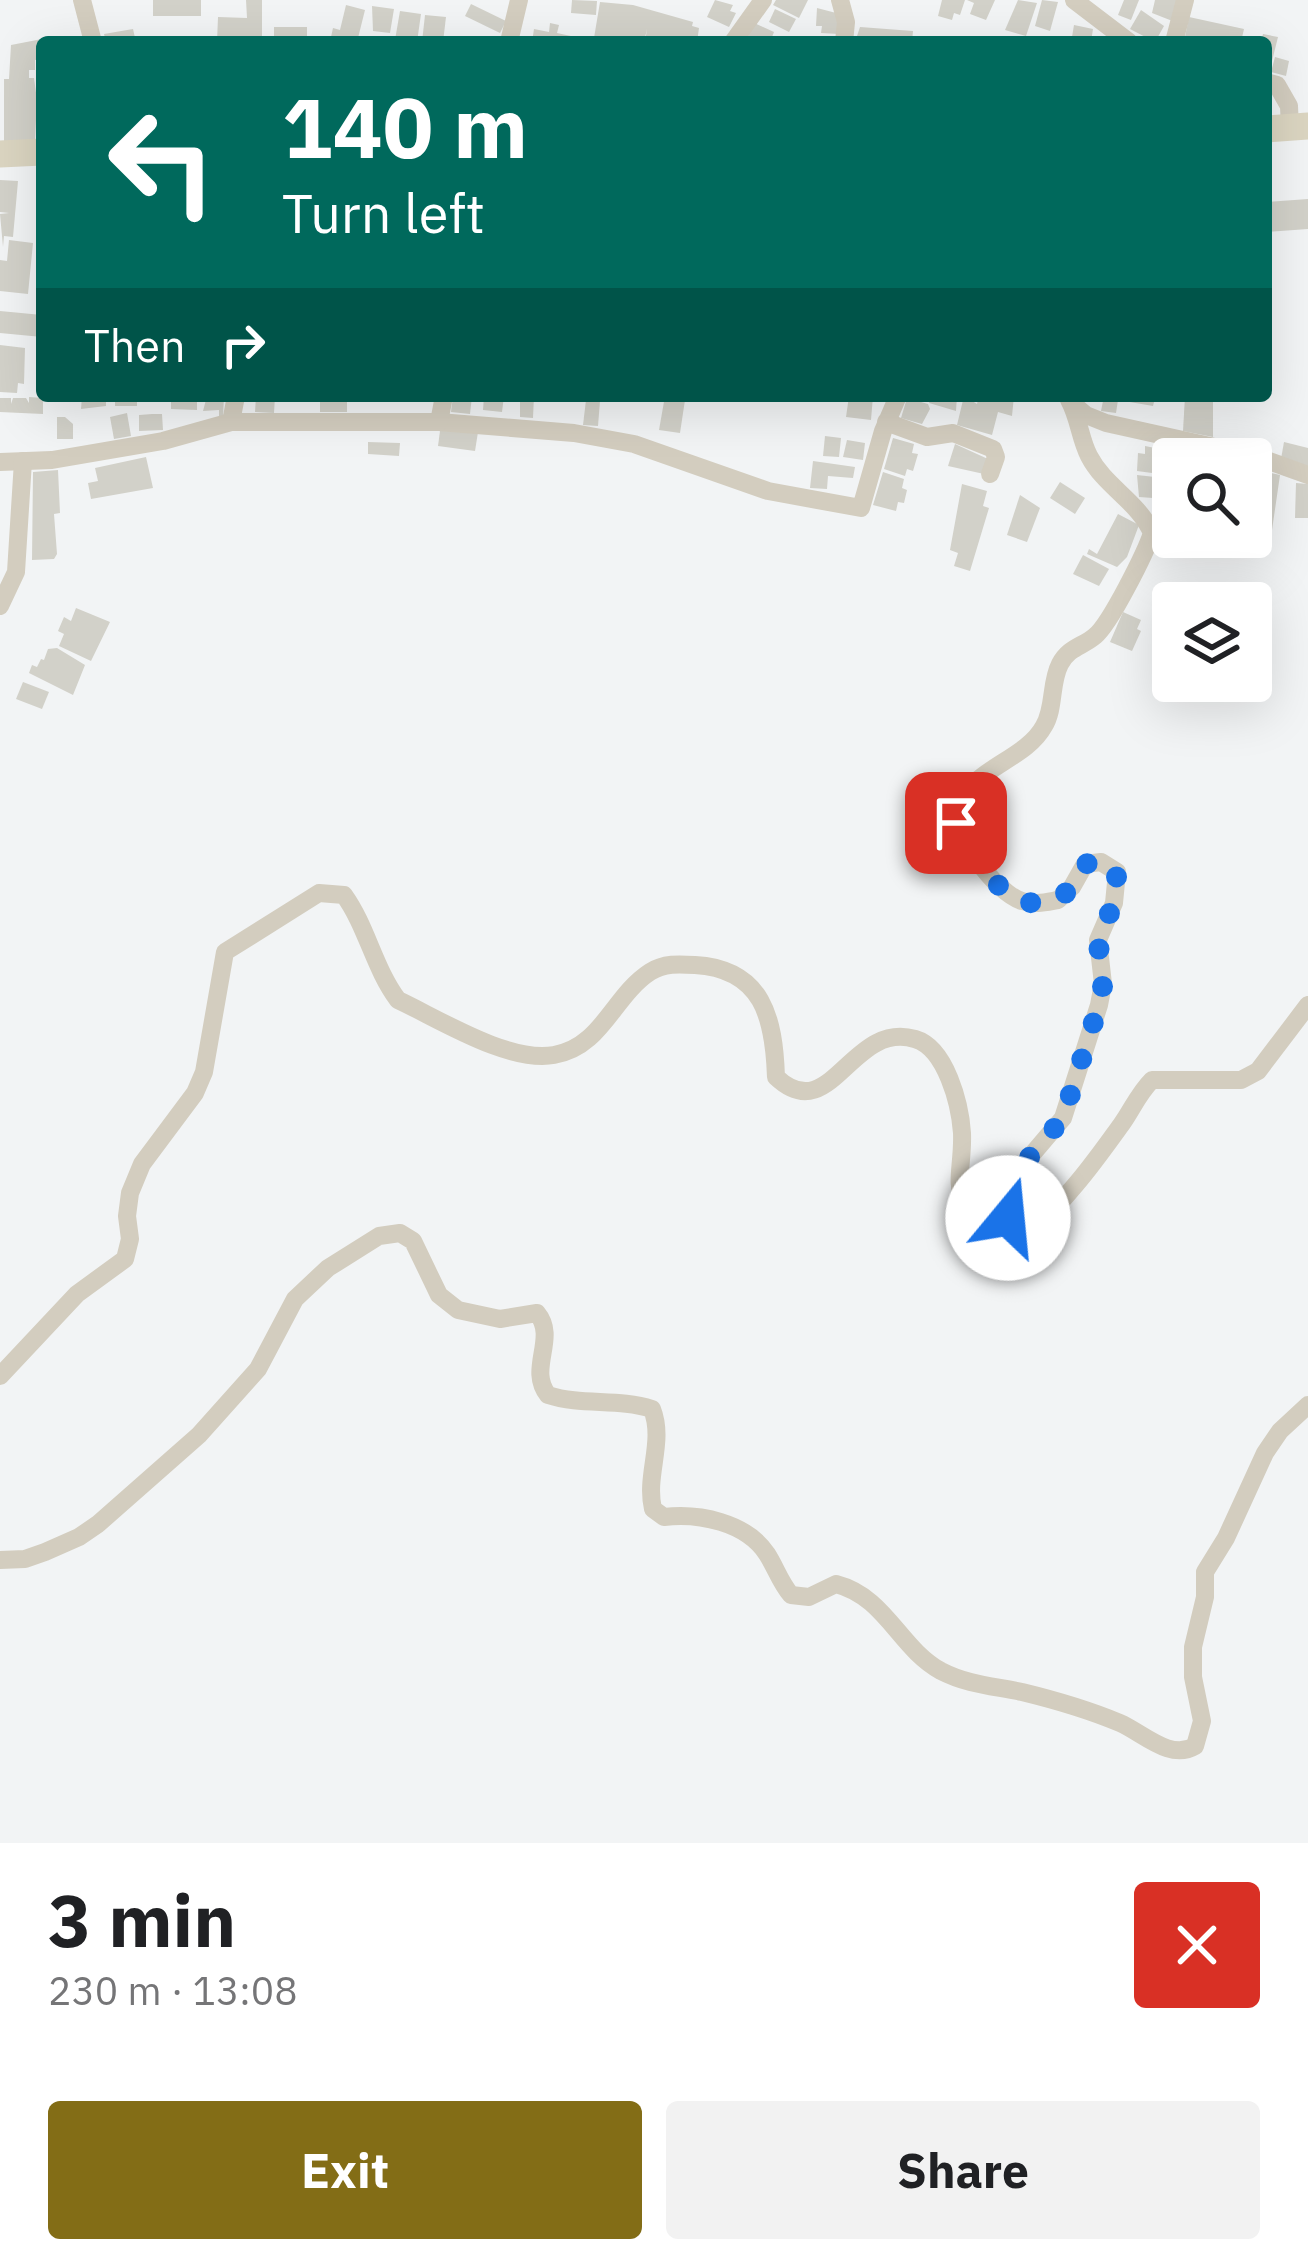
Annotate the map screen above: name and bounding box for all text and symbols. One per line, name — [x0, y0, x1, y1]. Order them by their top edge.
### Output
text: 140 m — [282, 72, 528, 181]
icon: left — [84, 84, 240, 240]
text: Turn left — [282, 178, 485, 248]
icon: right — [210, 312, 276, 378]
text: Then — [84, 316, 186, 374]
map controls — [1152, 438, 1272, 702]
button: search — [1152, 438, 1272, 558]
button: layers — [1152, 582, 1272, 702]
pin — [905, 772, 1007, 874]
icon: arrive — [923, 790, 989, 856]
position arrow — [945, 1155, 1071, 1281]
text: 3 min — [48, 1873, 236, 1967]
button: close — [1134, 1882, 1260, 2008]
text: 230 m · 13:08 — [48, 1965, 298, 2016]
button: Exit — [48, 2101, 642, 2239]
button: Share — [666, 2101, 1260, 2239]

